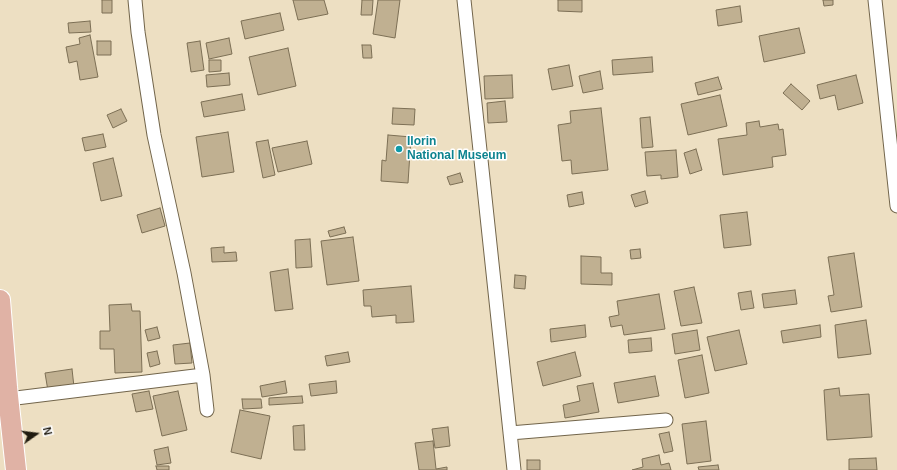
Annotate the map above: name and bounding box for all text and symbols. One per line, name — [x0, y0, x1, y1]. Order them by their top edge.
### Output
place label: Ilorin National Museum — [407, 135, 506, 163]
marker: Ilorin National Museum — [394, 144, 404, 154]
north arrow — [16, 414, 56, 454]
text: N — [41, 426, 54, 436]

